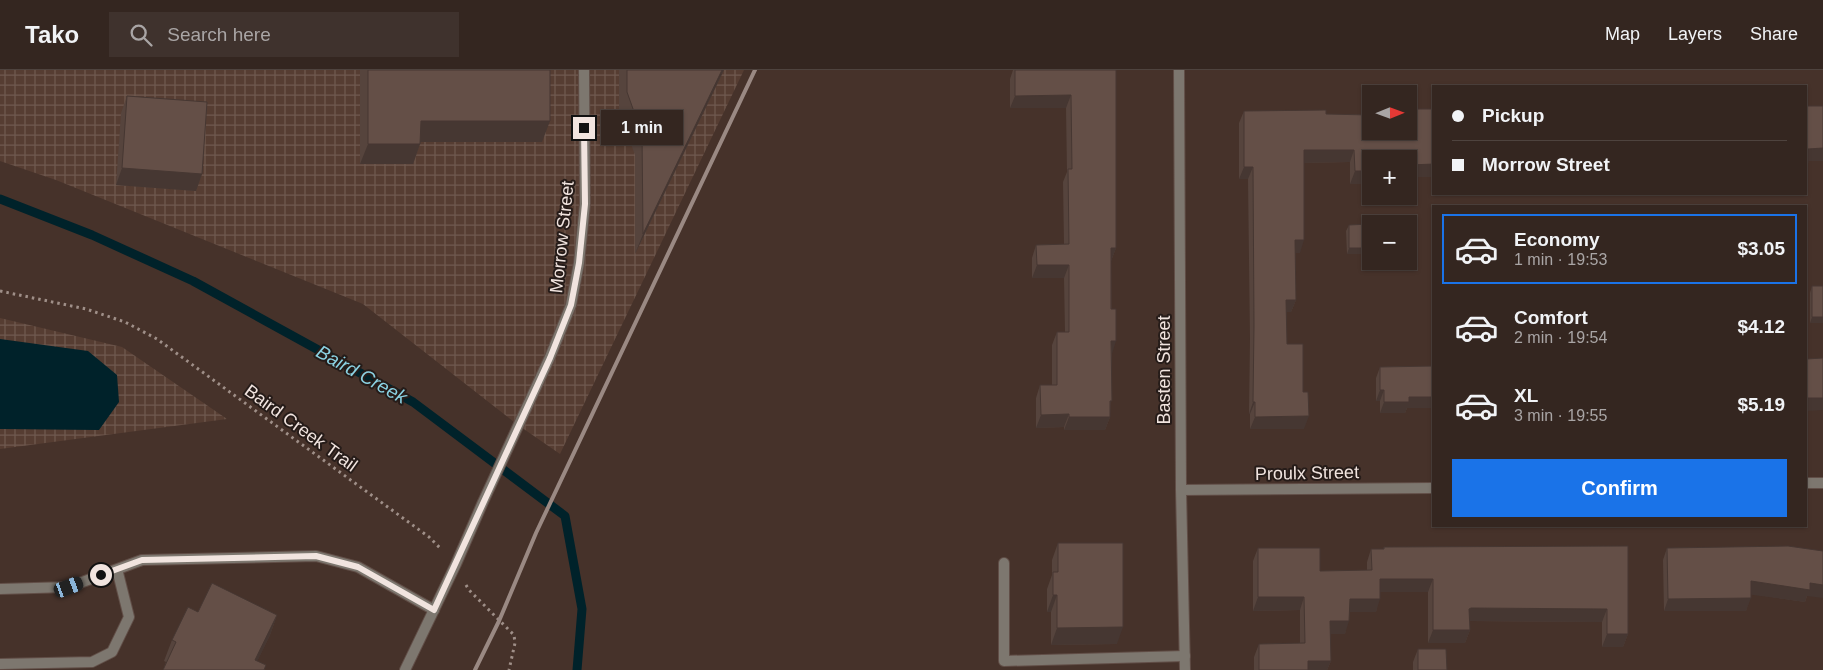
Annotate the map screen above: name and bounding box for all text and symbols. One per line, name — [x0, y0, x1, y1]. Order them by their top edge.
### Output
search box — [109, 12, 459, 57]
text: Tako — [25, 21, 79, 48]
icon: search — [127, 21, 155, 49]
text: Search here — [167, 24, 271, 45]
text: Map — [1605, 24, 1640, 44]
text: Layers — [1668, 24, 1722, 44]
text: Share — [1750, 24, 1798, 44]
north arrow — [1362, 85, 1418, 140]
map controls — [1362, 85, 1417, 270]
text: Pickup — [1482, 105, 1544, 126]
callout: 1 min — [602, 110, 684, 146]
route end — [573, 117, 595, 139]
text: 1 min — [621, 119, 663, 136]
button: + — [1362, 150, 1417, 205]
text: Morrow Street — [1482, 154, 1610, 175]
street label: Morrow Street — [546, 180, 578, 294]
button: − — [1362, 215, 1417, 270]
icon: car — [1454, 227, 1499, 272]
text: Economy — [1514, 229, 1600, 250]
text: $3.05 — [1737, 238, 1785, 259]
text: 1 min · 19:53 — [1514, 251, 1607, 268]
icon: car — [1454, 305, 1499, 350]
text: Comfort — [1514, 307, 1588, 328]
street label: Basten Street — [1154, 315, 1174, 425]
text: $4.12 — [1737, 316, 1785, 337]
text: 2 min · 19:54 — [1514, 329, 1607, 346]
water label: Baird Creek — [313, 341, 412, 409]
street label: Baird Creek Trail — [241, 381, 361, 475]
icon: car — [1454, 383, 1499, 428]
text: XL — [1514, 385, 1538, 406]
text: $5.19 — [1737, 394, 1785, 415]
text: 3 min · 19:55 — [1514, 407, 1607, 424]
button: Confirm — [1452, 459, 1787, 517]
street label: Proulx Street — [1255, 462, 1359, 484]
route start — [90, 564, 112, 586]
car — [52, 575, 85, 599]

